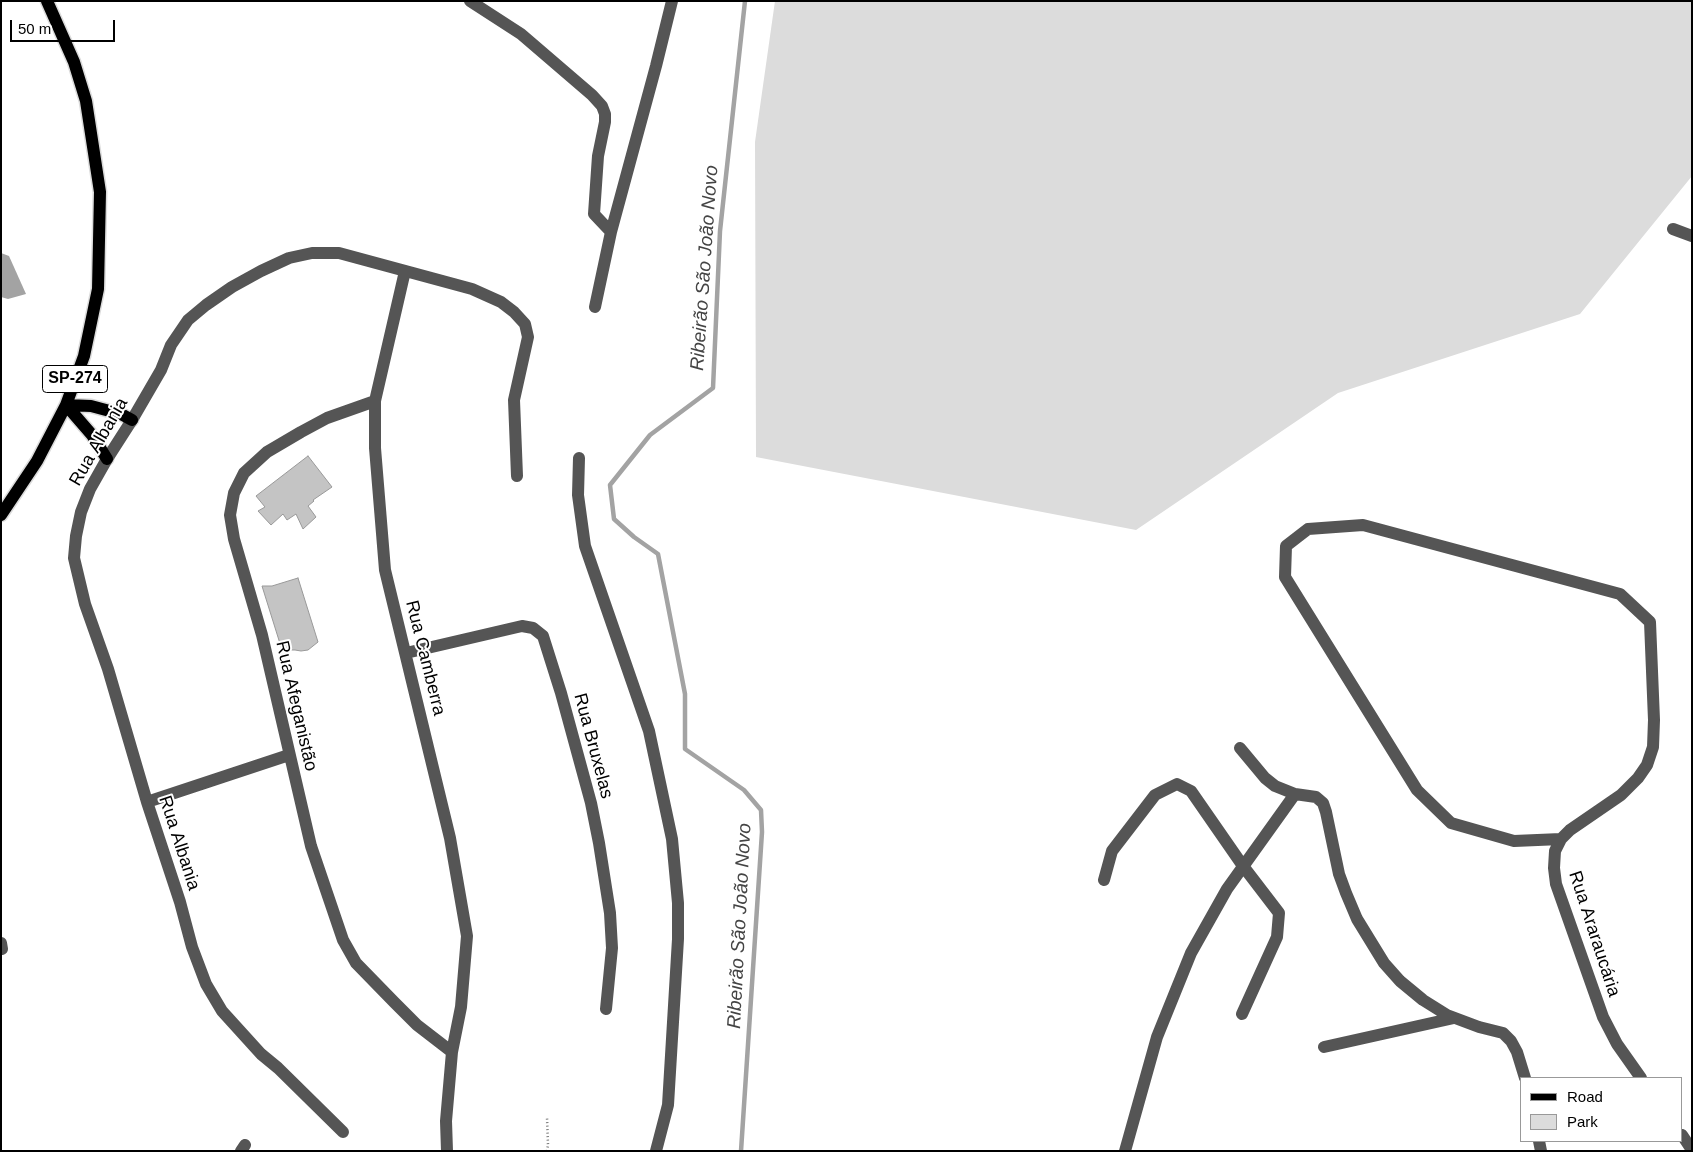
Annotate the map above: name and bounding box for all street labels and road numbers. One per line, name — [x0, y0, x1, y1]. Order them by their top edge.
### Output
road number: SP-274 — [42, 366, 108, 392]
street label: Rua Albania — [65, 394, 133, 490]
street label: Rua Camberra — [400, 598, 450, 718]
street label: Rua Afeganistão — [271, 639, 321, 773]
street label: Rua Bruxelas — [569, 691, 617, 801]
street label: Rua Albania — [154, 793, 204, 893]
street label: Rua Araraucária — [1563, 868, 1625, 1000]

